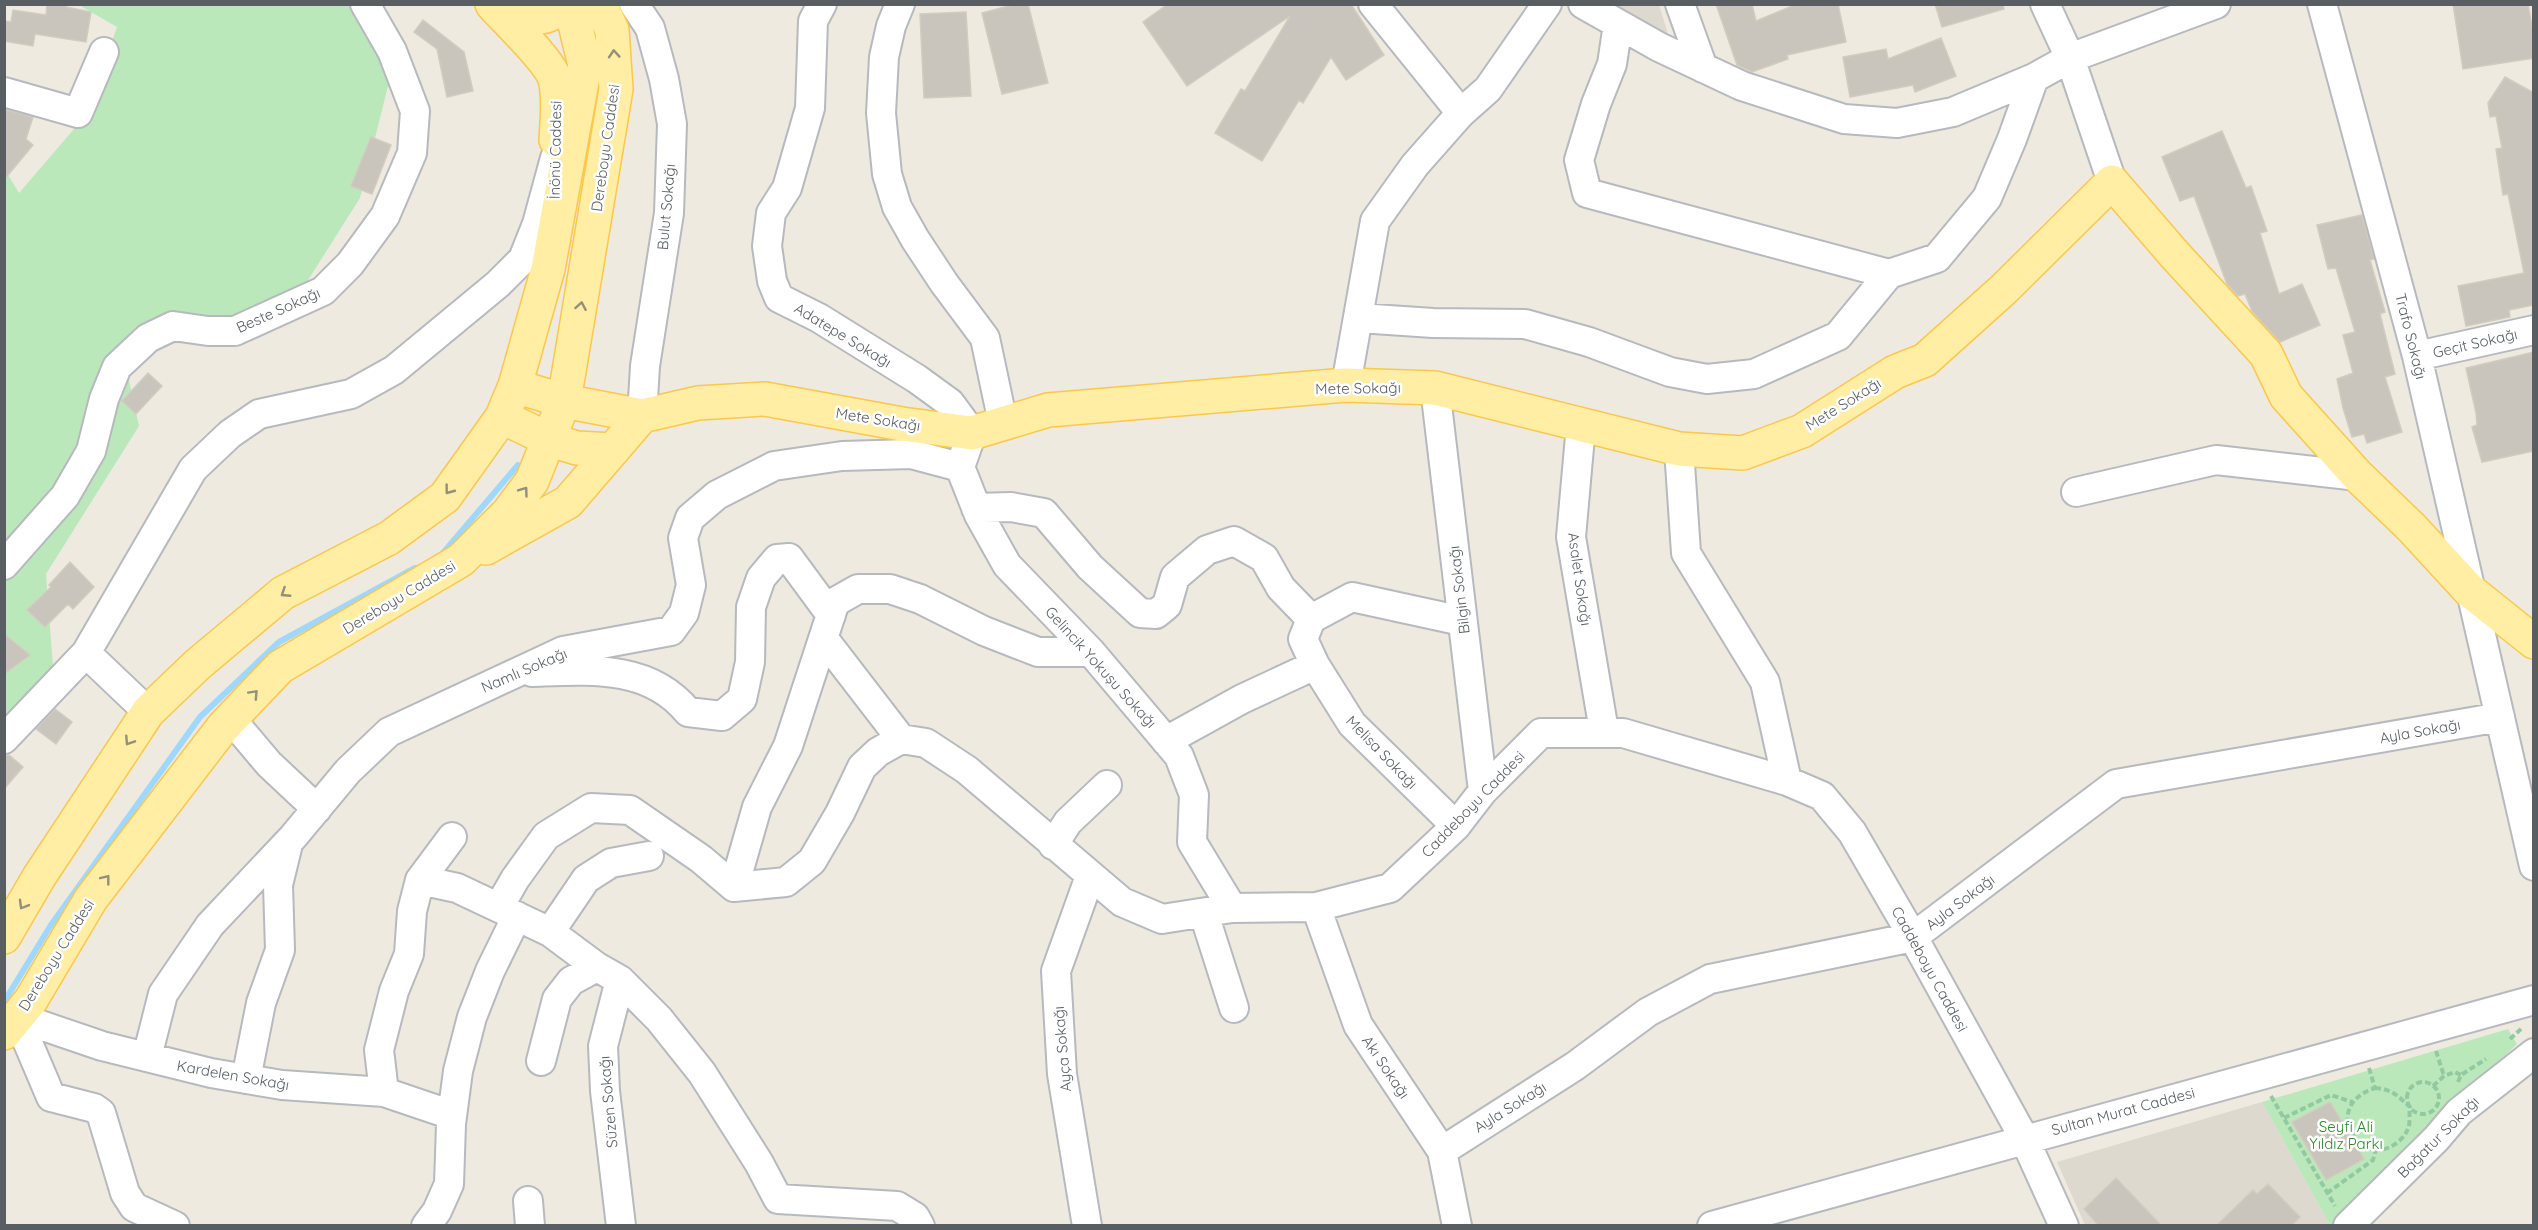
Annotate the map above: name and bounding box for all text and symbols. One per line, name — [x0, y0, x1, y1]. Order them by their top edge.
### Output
one-way arrow — [607, 50, 620, 59]
street label: Dereboyu Caddesi — [587, 83, 623, 213]
street label: İnönü Caddesi — [545, 101, 565, 199]
street label: Bulut Sokağı — [653, 163, 679, 251]
street label: Beste Sokağı — [233, 283, 323, 337]
street label: Trafo Sokağı — [2391, 291, 2431, 381]
street label: Adatepe Sokağı — [791, 298, 895, 372]
one-way arrow — [574, 302, 587, 312]
street label: Geçit Sokağı — [2431, 324, 2519, 362]
street label: Mete Sokağı — [1802, 373, 1884, 435]
street label: Mete Sokağı — [1315, 378, 1401, 398]
street label: Mete Sokağı — [834, 403, 922, 435]
one-way arrow — [445, 484, 456, 495]
one-way arrow — [517, 487, 528, 498]
street label: Asalet Sokağı — [1564, 531, 1596, 627]
street label: Bilgin Sokağı — [1444, 545, 1474, 635]
street label: Dereboyu Caddesi — [339, 556, 459, 638]
one-way arrow — [280, 585, 291, 596]
street label: Gelincik Yokuşu Sokağı — [1041, 602, 1161, 732]
street label: Namlı Sokağı — [478, 643, 570, 697]
one-way arrow — [247, 691, 258, 701]
street label: Melisa Sokağı — [1342, 711, 1422, 793]
street label: Ayla Sokağı — [2378, 715, 2462, 747]
one-way arrow — [125, 735, 137, 745]
street label: Caddeboyu Caddesi — [1417, 747, 1529, 861]
street label: Ayla Sokağı — [1922, 870, 1998, 934]
one-way arrow — [98, 875, 109, 886]
street label: Dereboyu Caddesi — [14, 896, 98, 1014]
one-way arrow — [19, 899, 31, 909]
street label: Caddeboyu Caddesi — [1888, 903, 1972, 1035]
street label: Ayça Sokağı — [1049, 1005, 1075, 1093]
street label: Akı Sokağı — [1358, 1032, 1414, 1102]
street label: Süzen Sokağı — [595, 1055, 621, 1149]
street label: Kardelen Sokağı — [175, 1056, 291, 1094]
street label: Ayla Sokağı — [1470, 1077, 1550, 1137]
street label: Sultan Murat Caddesi — [2049, 1083, 2197, 1139]
street label: Bağatur Sokağı — [2393, 1092, 2483, 1182]
park label: Seyfi Ali Yıldız Parkı — [2309, 1117, 2383, 1153]

